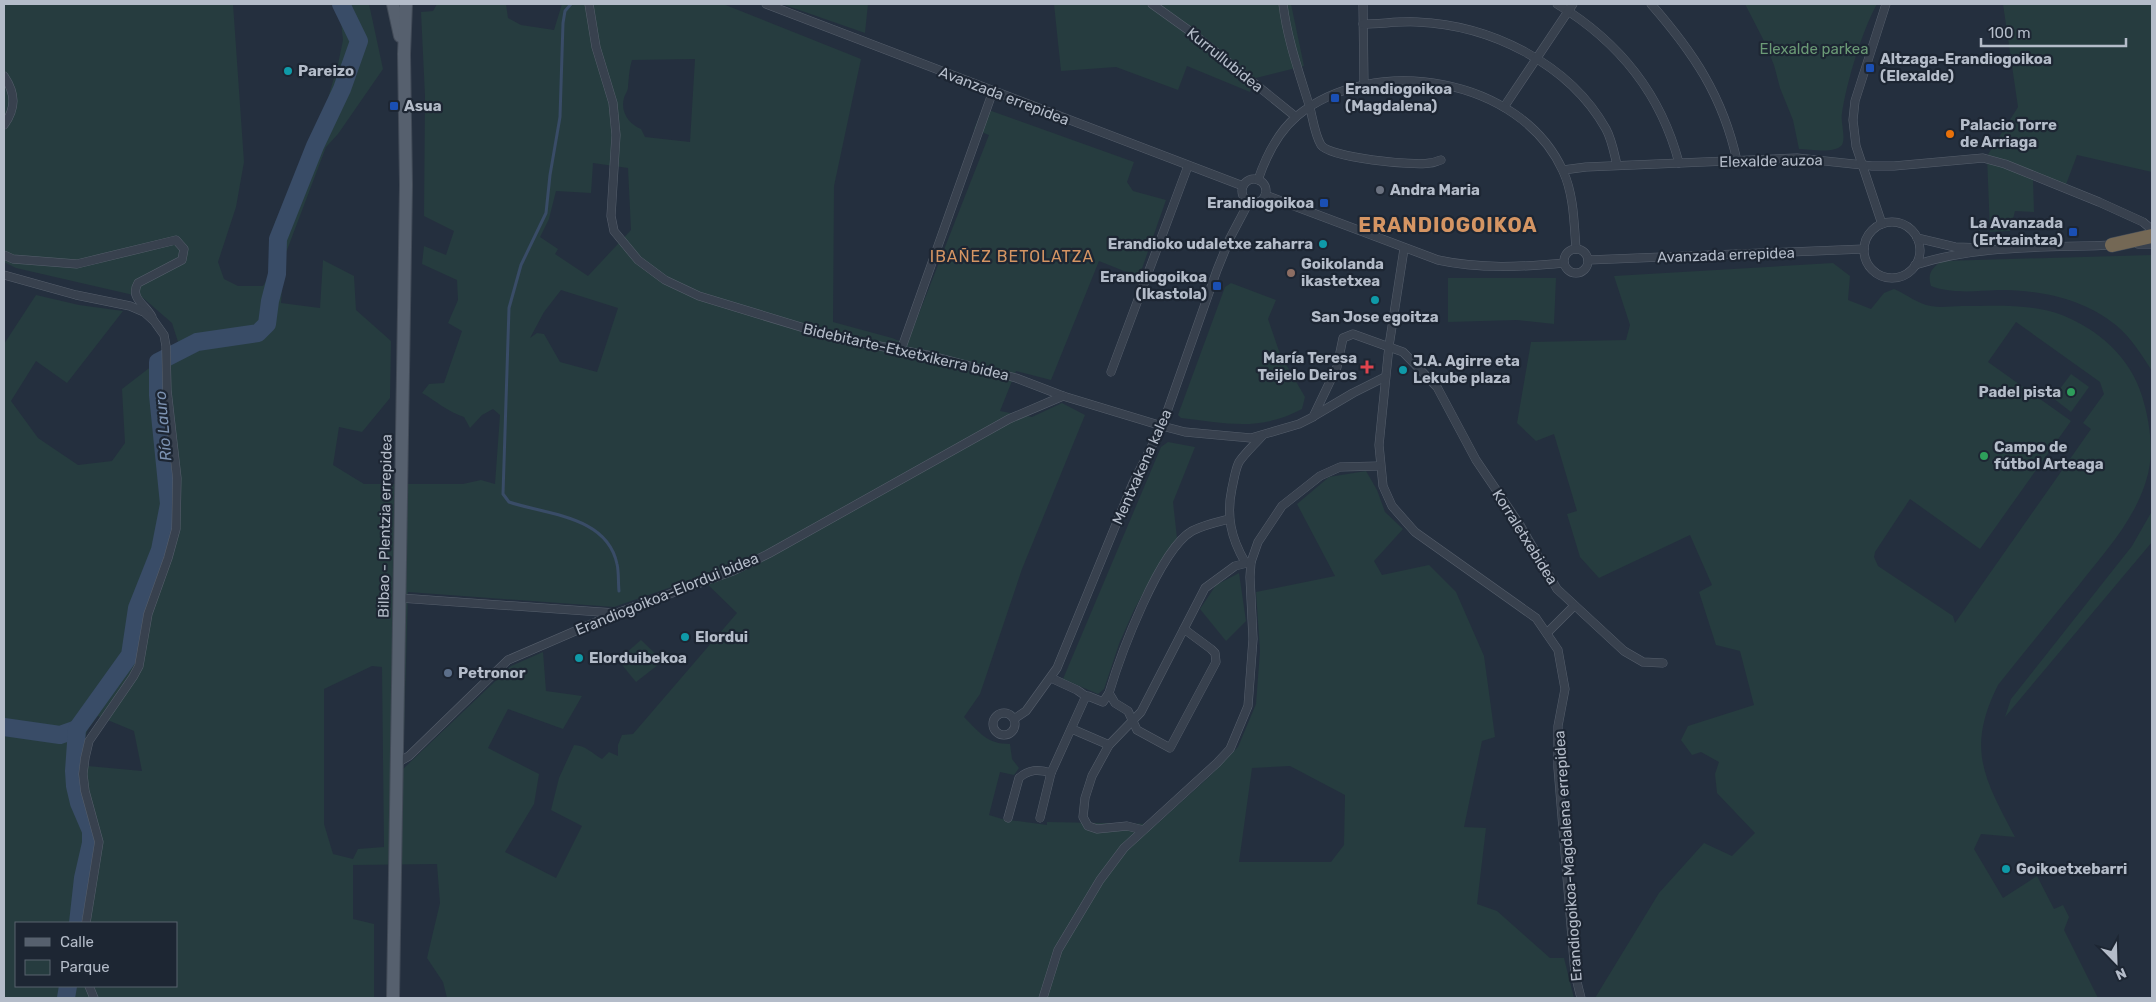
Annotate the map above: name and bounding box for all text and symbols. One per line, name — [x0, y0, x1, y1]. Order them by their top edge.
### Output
scale bar — [1981, 15, 2126, 47]
street label: Kurrullubidea — [1183, 24, 1267, 96]
text: 100 m — [1988, 24, 2030, 42]
park label: Elexalde parkea — [1760, 40, 1868, 58]
place label: Altzaga-Erandiogoikoa (Elexalde) — [1880, 50, 2052, 85]
place label: Pareizo — [298, 62, 354, 80]
marker: Altzaga-Erandiogoikoa (Elexalde) — [1864, 62, 1876, 74]
street label: Avanzada errepidea — [936, 63, 1072, 129]
marker: Pareizo — [282, 65, 294, 77]
place label: Erandiogoikoa (Magdalena) — [1345, 80, 1452, 115]
marker: Erandiogoikoa (Magdalena) — [1329, 92, 1341, 104]
place label: Asua — [404, 97, 442, 115]
marker: Asua — [388, 100, 400, 112]
place label: Palacio Torre de Arriaga — [1960, 116, 2057, 151]
marker: Palacio Torre de Arriaga — [1944, 128, 1956, 140]
street label: Elexalde auzoa — [1719, 151, 1823, 171]
place label: Andra Maria — [1390, 181, 1480, 199]
marker: Andra Maria — [1374, 184, 1386, 196]
place label: Erandiogoikoa — [1207, 194, 1314, 212]
marker: Erandiogoikoa — [1318, 197, 1330, 209]
district label: ERANDIOGOIKOA — [1358, 213, 1538, 237]
place label: La Avanzada (Ertzaintza) — [1970, 214, 2063, 249]
marker: La Avanzada (Ertzaintza) — [2067, 226, 2079, 238]
place label: Erandioko udaletxe zaharra — [1108, 235, 1313, 253]
marker: Erandioko udaletxe zaharra — [1317, 238, 1329, 250]
street label: Avanzada errepidea — [1657, 244, 1795, 266]
district label: IBAÑEZ BETOLATZA — [930, 247, 1094, 266]
place label: Goikolanda ikastetxea — [1301, 255, 1384, 290]
marker: Goikolanda ikastetxea — [1285, 267, 1297, 279]
place label: Erandiogoikoa (Ikastola) — [1100, 268, 1207, 303]
marker: Erandiogoikoa (Ikastola) — [1211, 280, 1223, 292]
marker: San Jose egoitza — [1369, 294, 1381, 306]
place label: San Jose egoitza — [1311, 308, 1439, 326]
street label: Bidebitarte-Etxetxikerra bidea — [801, 320, 1011, 384]
place label: María Teresa Teijelo Deiros — [1257, 349, 1357, 384]
place label: J.A. Agirre eta Lekube plaza — [1413, 352, 1520, 387]
marker: María Teresa Teijelo Deiros — [1361, 361, 1373, 373]
marker: J.A. Agirre eta Lekube plaza — [1397, 364, 1409, 376]
place label: Padel pista — [1978, 383, 2061, 401]
marker: Padel pista — [2065, 386, 2077, 398]
water label: Río Lauro — [150, 390, 176, 462]
street label: Mentxakena kalea — [1108, 406, 1176, 528]
street label: Bilbao - Plentzia errepidea — [374, 434, 396, 618]
place label: Campo de fútbol Arteaga — [1994, 438, 2104, 473]
marker: Campo de fútbol Arteaga — [1978, 450, 1990, 462]
street label: Korraletxebidea — [1488, 486, 1562, 588]
street label: Erandiogoikoa-Elordui bidea — [573, 549, 761, 639]
place label: Elordui — [695, 628, 748, 646]
marker: Elordui — [679, 631, 691, 643]
place label: Elorduibekoa — [589, 649, 687, 667]
marker: Elorduibekoa — [573, 652, 585, 664]
place label: Petronor — [458, 664, 526, 682]
marker: Petronor — [442, 667, 454, 679]
street label: Erandiogoikoa-Magdalena errepidea — [1550, 730, 1586, 982]
place label: Goikoetxebarri — [2016, 860, 2127, 878]
marker: Goikoetxebarri — [2000, 863, 2012, 875]
legend — [15, 922, 178, 987]
text: Calle — [60, 933, 94, 951]
north arrow — [2091, 937, 2141, 987]
text: Parque — [60, 958, 110, 976]
text: N — [2113, 964, 2129, 983]

